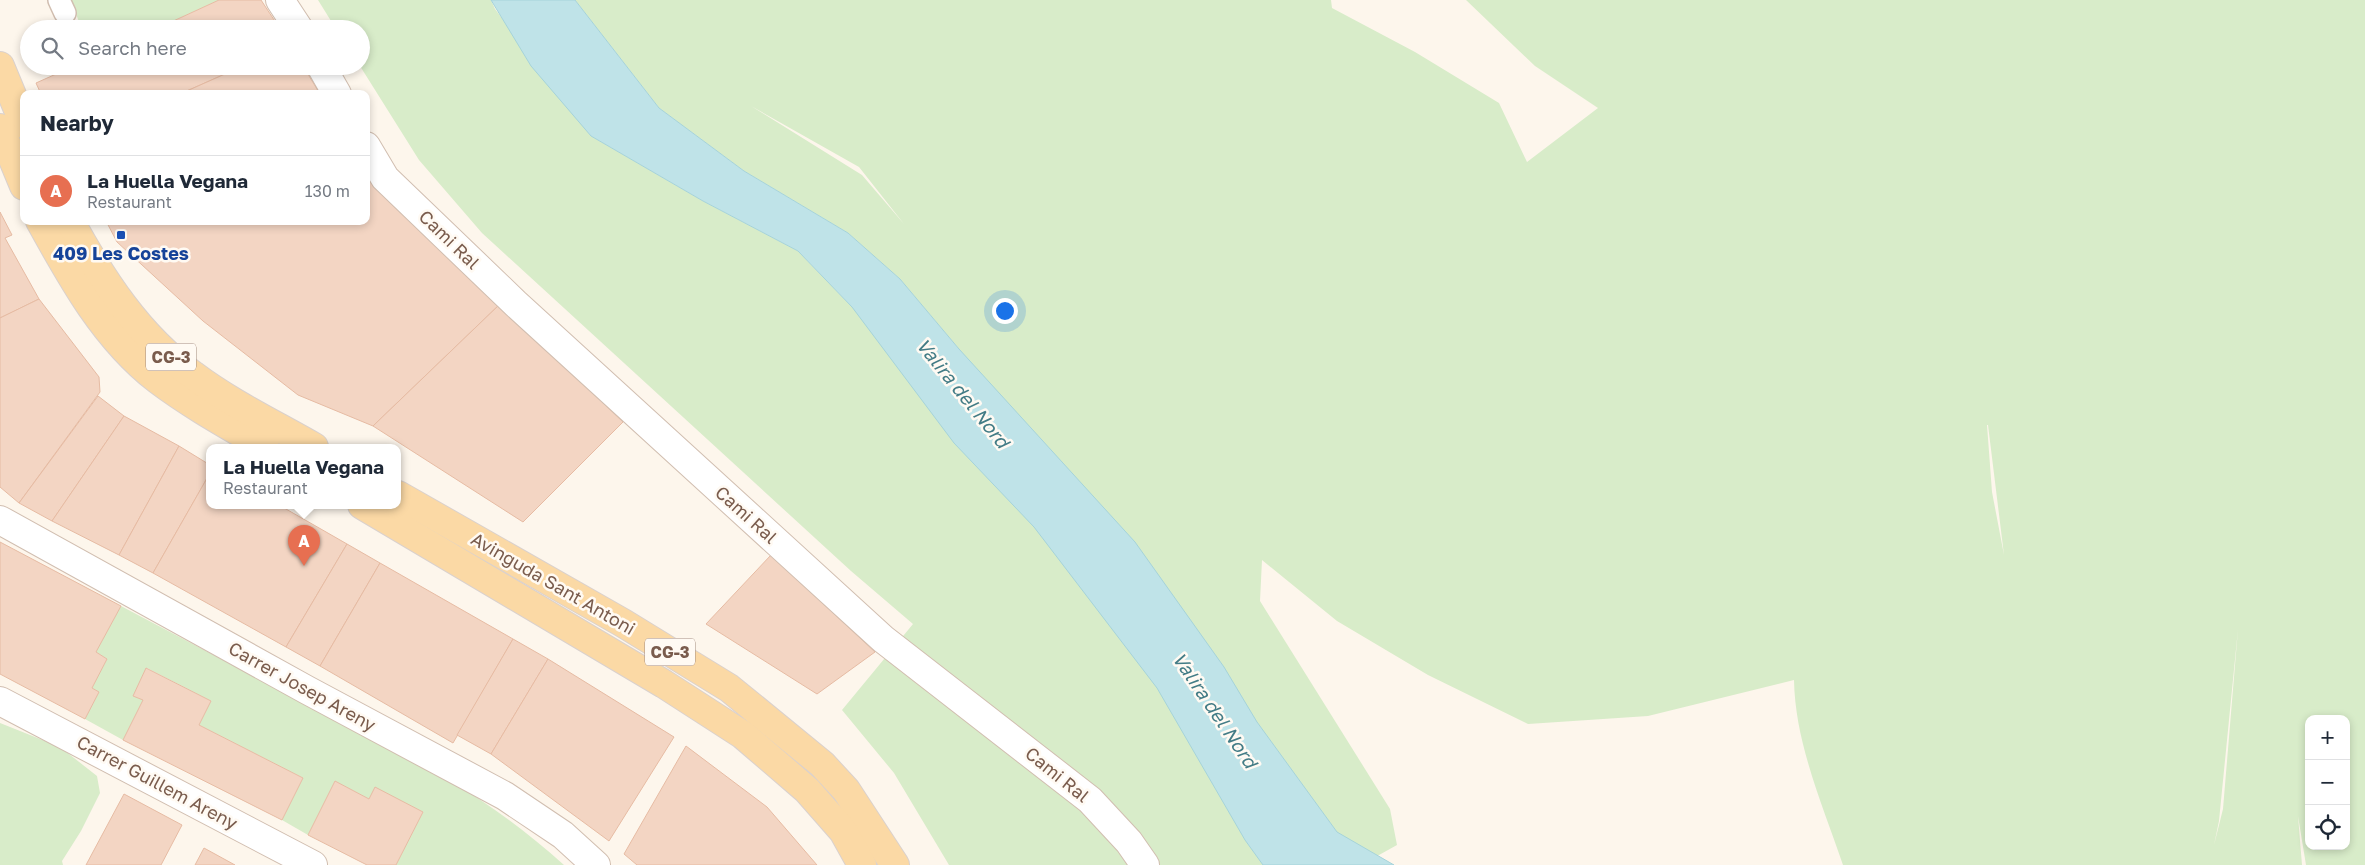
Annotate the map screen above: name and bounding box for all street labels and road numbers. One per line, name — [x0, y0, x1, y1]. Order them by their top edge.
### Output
street label: Cami Ral — [415, 205, 485, 274]
road number: CG-3 — [146, 344, 196, 371]
street label: Cami Ral — [711, 481, 782, 548]
street label: Avinguda Sant Antoni — [468, 527, 639, 639]
street label: Carrer Josep Areny — [225, 637, 380, 736]
road number: CG-3 — [645, 638, 695, 666]
street label: Carrer Guillem Areny — [73, 730, 242, 834]
street label: Cami Ral — [1021, 742, 1094, 807]

